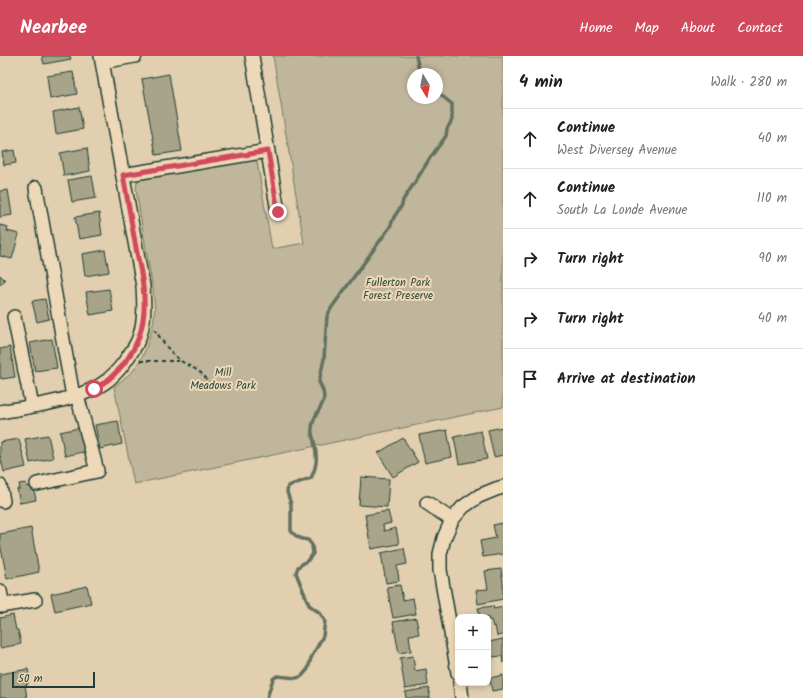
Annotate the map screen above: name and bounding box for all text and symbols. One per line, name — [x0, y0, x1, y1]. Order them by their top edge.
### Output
text: Nearbee — [20, 13, 87, 43]
text: Home — [579, 17, 613, 39]
text: Map — [635, 17, 659, 39]
text: About — [681, 17, 715, 39]
text: Contact — [737, 17, 783, 39]
north arrow — [407, 68, 443, 104]
text: 4 min — [519, 69, 563, 96]
text: Walk · 280 m — [711, 72, 787, 93]
text: Continue — [557, 116, 615, 140]
icon: ahead — [519, 128, 541, 150]
text: 40 m — [758, 128, 787, 149]
text: West Diversey Avenue — [557, 140, 677, 161]
text: Continue — [557, 176, 615, 200]
icon: ahead — [519, 188, 541, 210]
text: 110 m — [757, 188, 787, 209]
text: South La Londe Avenue — [557, 200, 687, 221]
route end — [269, 203, 287, 221]
text: Turn right — [557, 247, 624, 271]
icon: right — [519, 248, 541, 270]
text: 90 m — [759, 248, 787, 269]
park label: Fullerton Park Forest Preserve — [363, 274, 433, 305]
text: Turn right — [557, 307, 624, 331]
icon: right — [519, 308, 541, 330]
text: 40 m — [758, 308, 787, 329]
park label: Mill Meadows Park — [190, 364, 257, 395]
text: Arrive at destination — [557, 367, 696, 391]
icon: arrive — [519, 368, 541, 390]
route start — [85, 380, 103, 398]
map controls — [455, 614, 491, 686]
button: + — [455, 614, 491, 650]
button: − — [455, 650, 491, 686]
scale bar — [12, 670, 95, 689]
text: 50 m — [18, 670, 43, 688]

